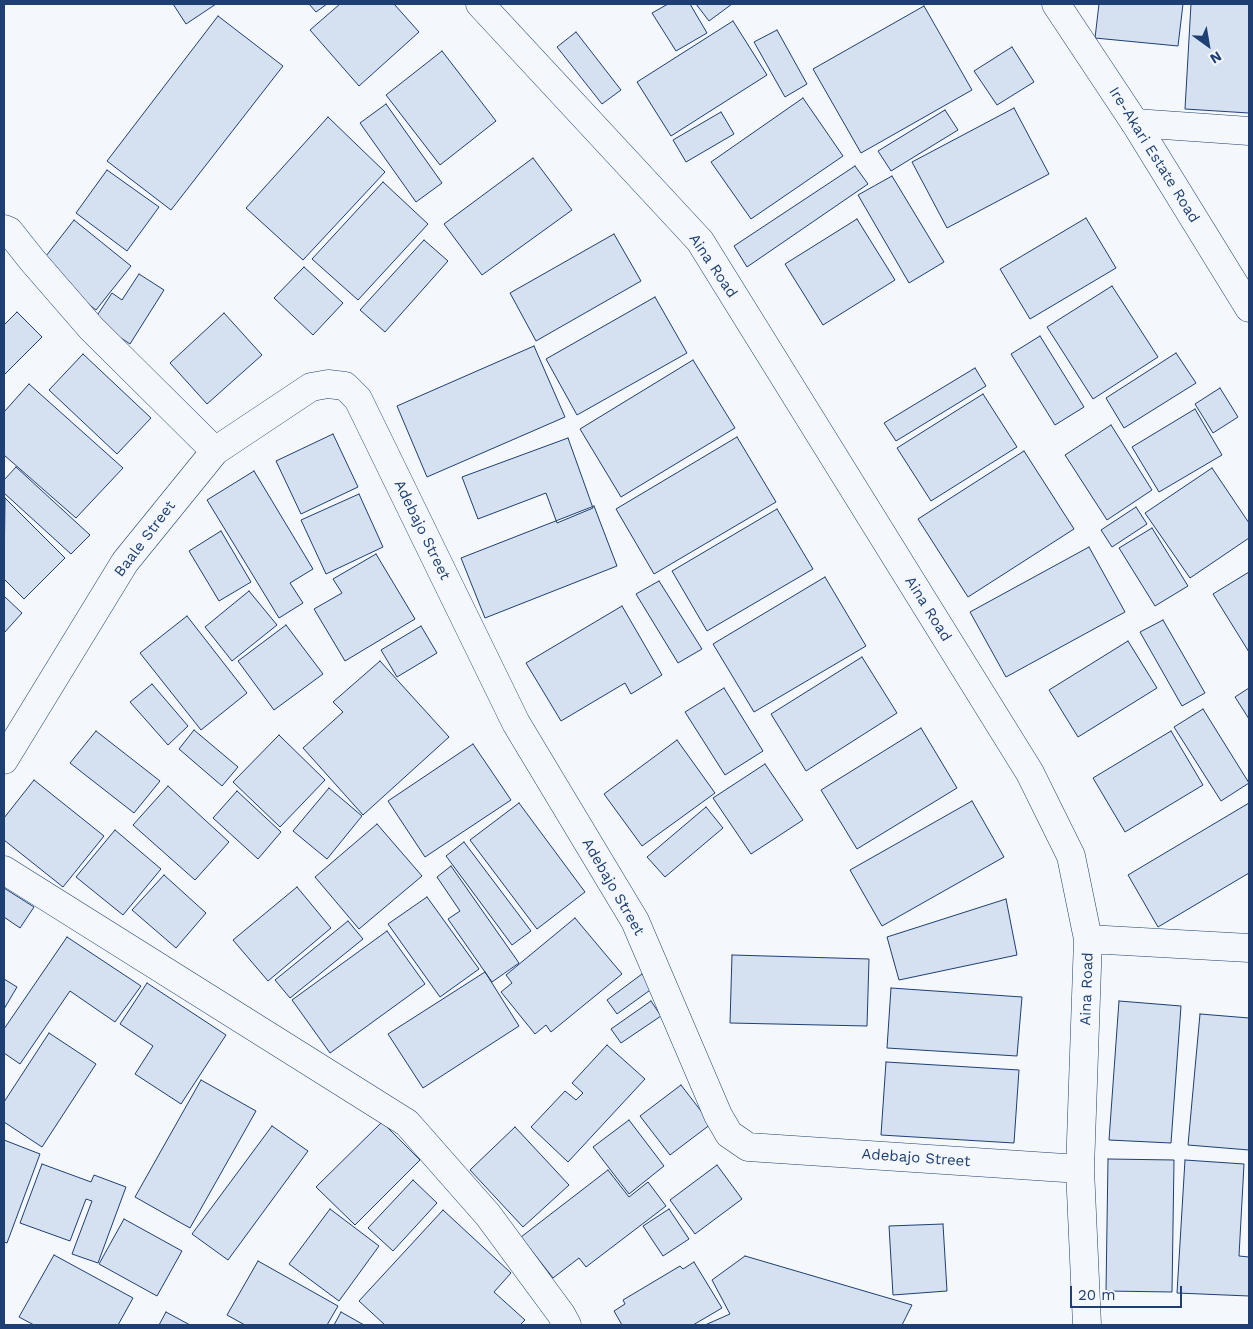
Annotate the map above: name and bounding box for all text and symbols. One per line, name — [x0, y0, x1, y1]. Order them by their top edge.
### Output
north arrow — [1183, 20, 1233, 70]
text: N — [1207, 48, 1225, 67]
street label: Ire-Akari Estate Road — [1105, 84, 1203, 226]
street label: Aina Road — [685, 231, 741, 301]
street label: Adebajo Street — [390, 477, 454, 583]
street label: Baale Street — [111, 498, 179, 580]
street label: Aina Road — [901, 573, 955, 645]
street label: Adebajo Street — [578, 835, 648, 939]
street label: Aina Road — [1077, 952, 1097, 1026]
street label: Adebajo Street — [861, 1145, 971, 1171]
scale bar — [1073, 1276, 1186, 1308]
text: 20 m — [1078, 1286, 1116, 1304]

